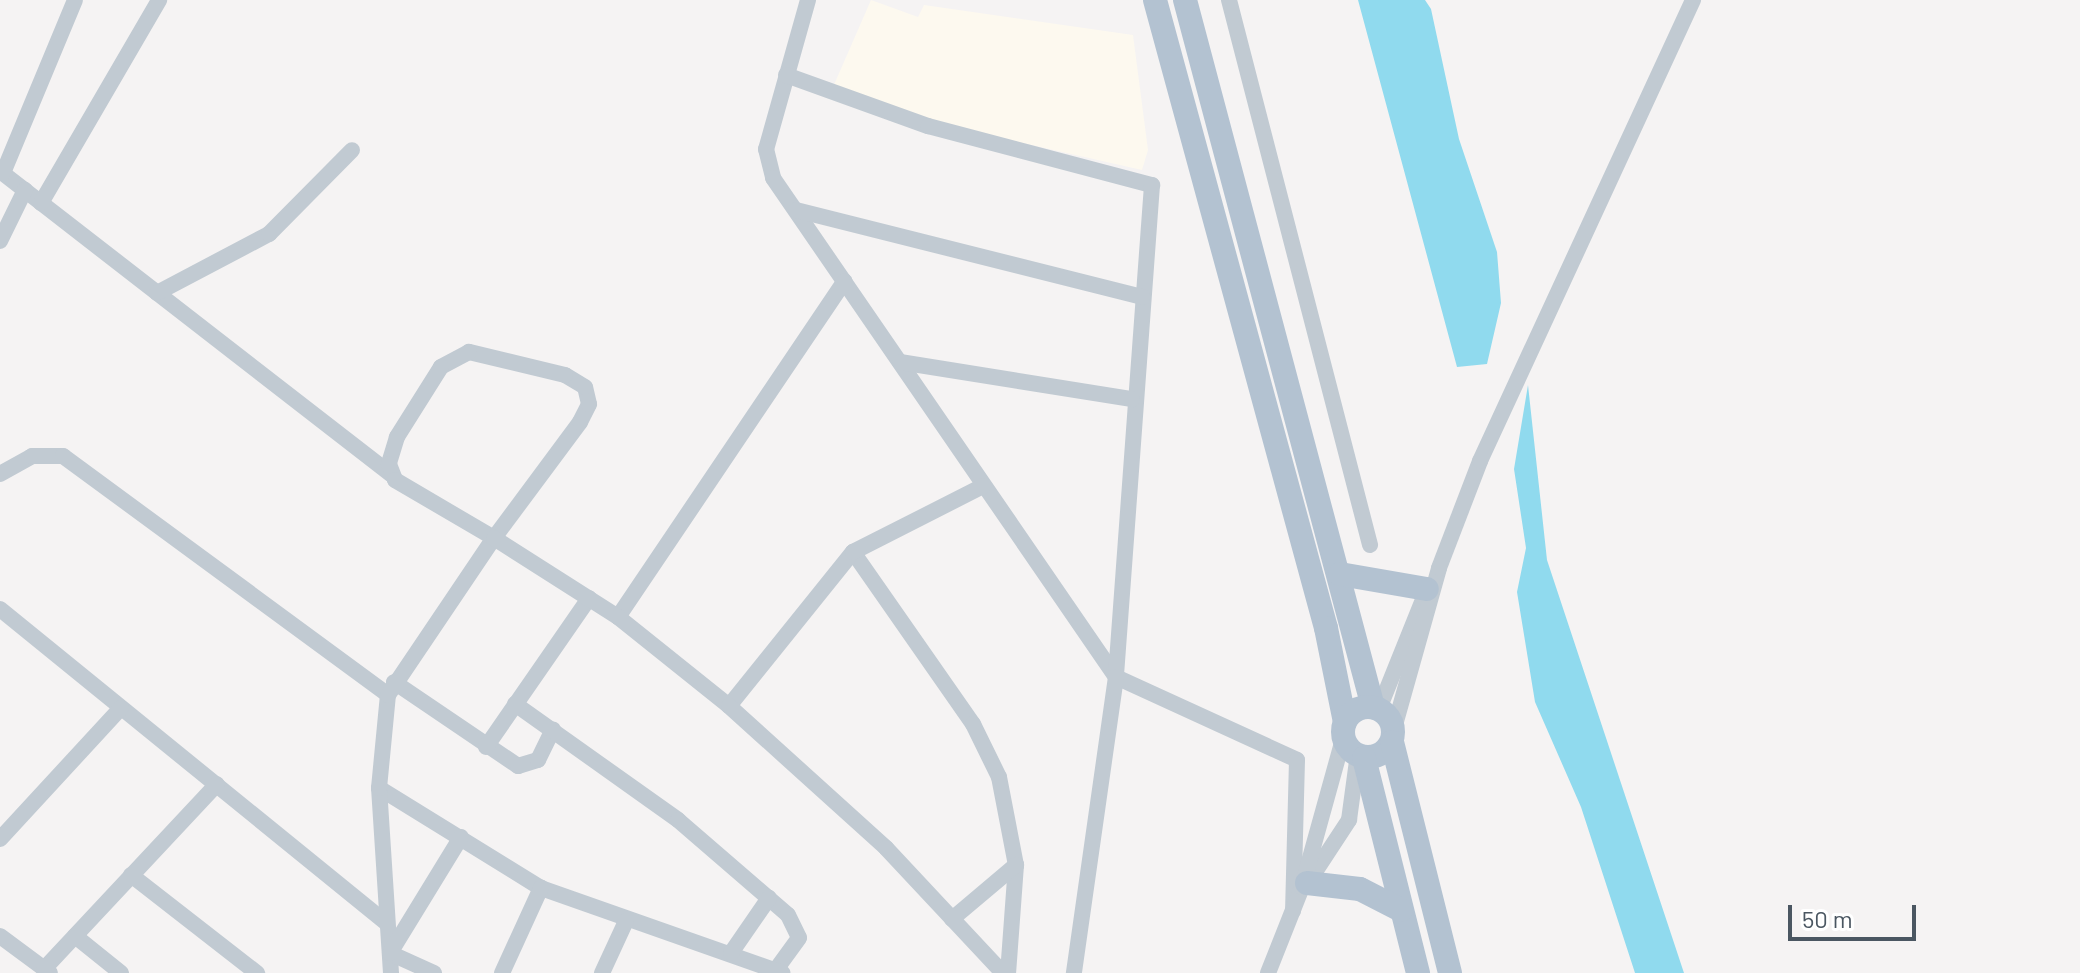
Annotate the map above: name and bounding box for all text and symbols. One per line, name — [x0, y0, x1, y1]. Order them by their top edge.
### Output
scale bar — [1792, 889, 1920, 939]
text: 50 m — [1802, 904, 1853, 933]

